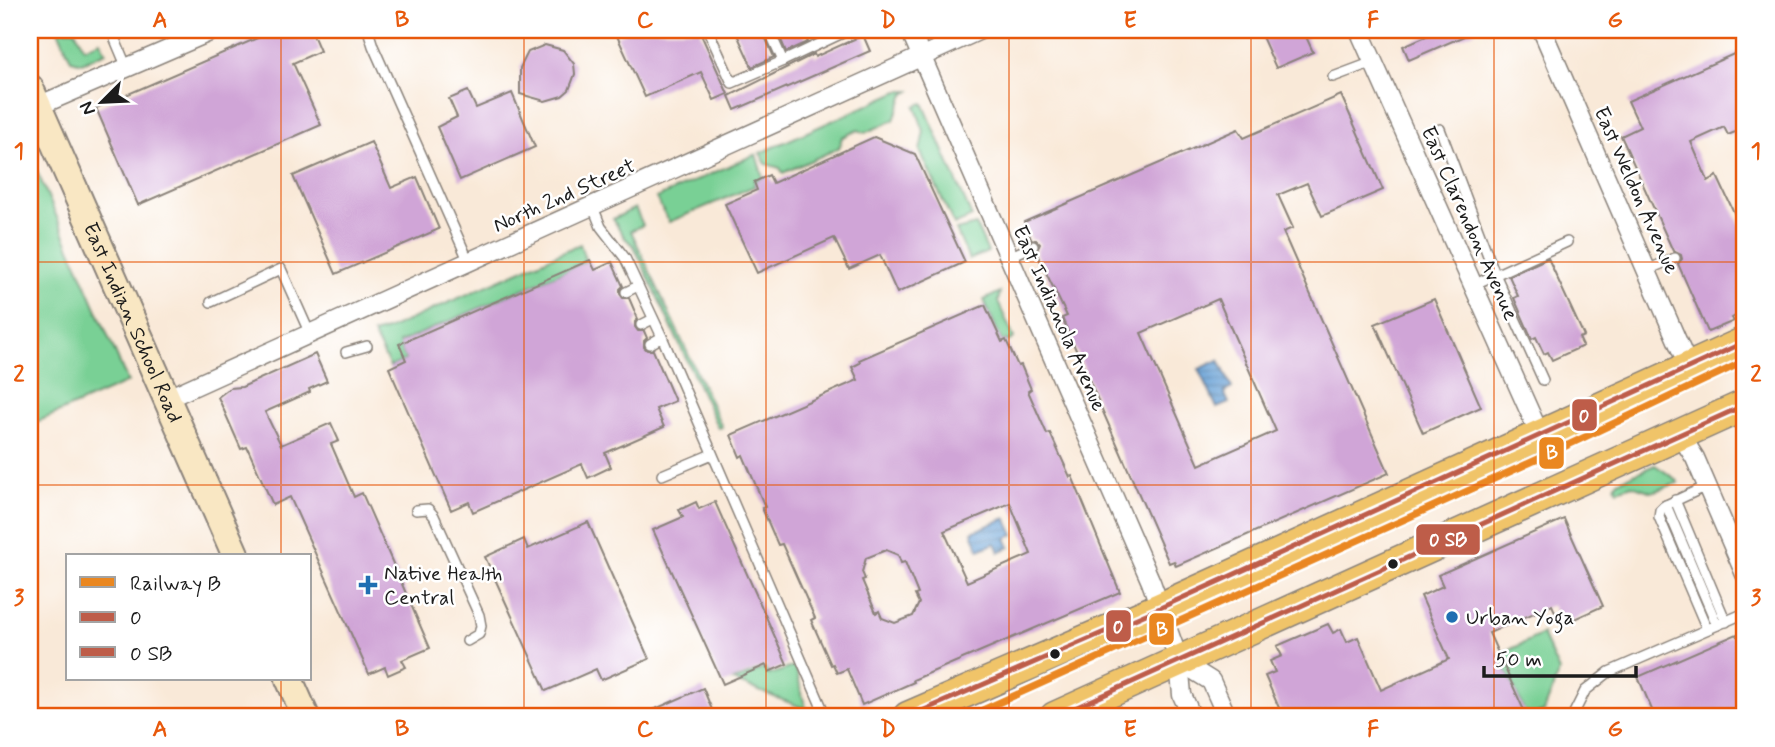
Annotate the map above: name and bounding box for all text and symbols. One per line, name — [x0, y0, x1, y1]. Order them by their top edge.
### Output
text: A — [152, 6, 168, 36]
text: B — [395, 6, 410, 36]
text: C — [637, 6, 654, 36]
text: D — [880, 6, 896, 36]
text: E — [1123, 6, 1137, 36]
text: F — [1367, 6, 1379, 36]
text: G — [1607, 6, 1623, 36]
north arrow — [66, 66, 136, 136]
text: N — [74, 97, 102, 119]
street label: East Weldon Avenue — [1587, 102, 1686, 279]
street label: East Clarendon Avenue — [1414, 122, 1525, 325]
text: 1 — [14, 137, 24, 167]
text: 1 — [1751, 137, 1761, 167]
street label: North 2nd Street — [489, 152, 640, 240]
street label: East Indian School Road — [76, 218, 189, 427]
street label: East Indianola Avenue — [1006, 221, 1113, 416]
text: 2 — [13, 360, 25, 390]
text: 2 — [1750, 360, 1762, 390]
line badge: 0 — [1571, 398, 1598, 432]
text: 0 — [1579, 404, 1589, 429]
line badge: B — [1538, 436, 1565, 470]
text: B — [1546, 441, 1558, 466]
line badge: 0 SB — [1415, 523, 1481, 556]
text: 0 SB — [1429, 528, 1467, 553]
legend — [66, 554, 312, 680]
unlabelled marker — [1386, 557, 1400, 571]
place label: Native Health Central — [384, 560, 502, 612]
text: Railway B — [130, 570, 221, 598]
marker: Native Health Central — [358, 575, 378, 595]
text: 3 — [14, 584, 25, 614]
text: 3 — [1751, 584, 1762, 614]
text: 0 — [130, 604, 142, 632]
place label: Urban Yoga — [1466, 604, 1574, 634]
line badge: 0 — [1105, 609, 1132, 643]
marker: Urban Yoga — [1444, 609, 1460, 625]
line badge: B — [1148, 612, 1175, 646]
text: 0 — [1113, 615, 1123, 640]
text: B — [1156, 618, 1168, 643]
scale bar — [1484, 635, 1637, 679]
text: 0 SB — [130, 640, 172, 668]
text: 50 m — [1495, 646, 1542, 674]
unlabelled marker — [1048, 647, 1062, 661]
text: A — [152, 715, 168, 745]
text: B — [395, 715, 410, 745]
text: C — [637, 715, 654, 745]
text: D — [880, 715, 896, 745]
text: E — [1123, 715, 1137, 745]
text: F — [1367, 715, 1379, 745]
text: G — [1607, 715, 1623, 745]

